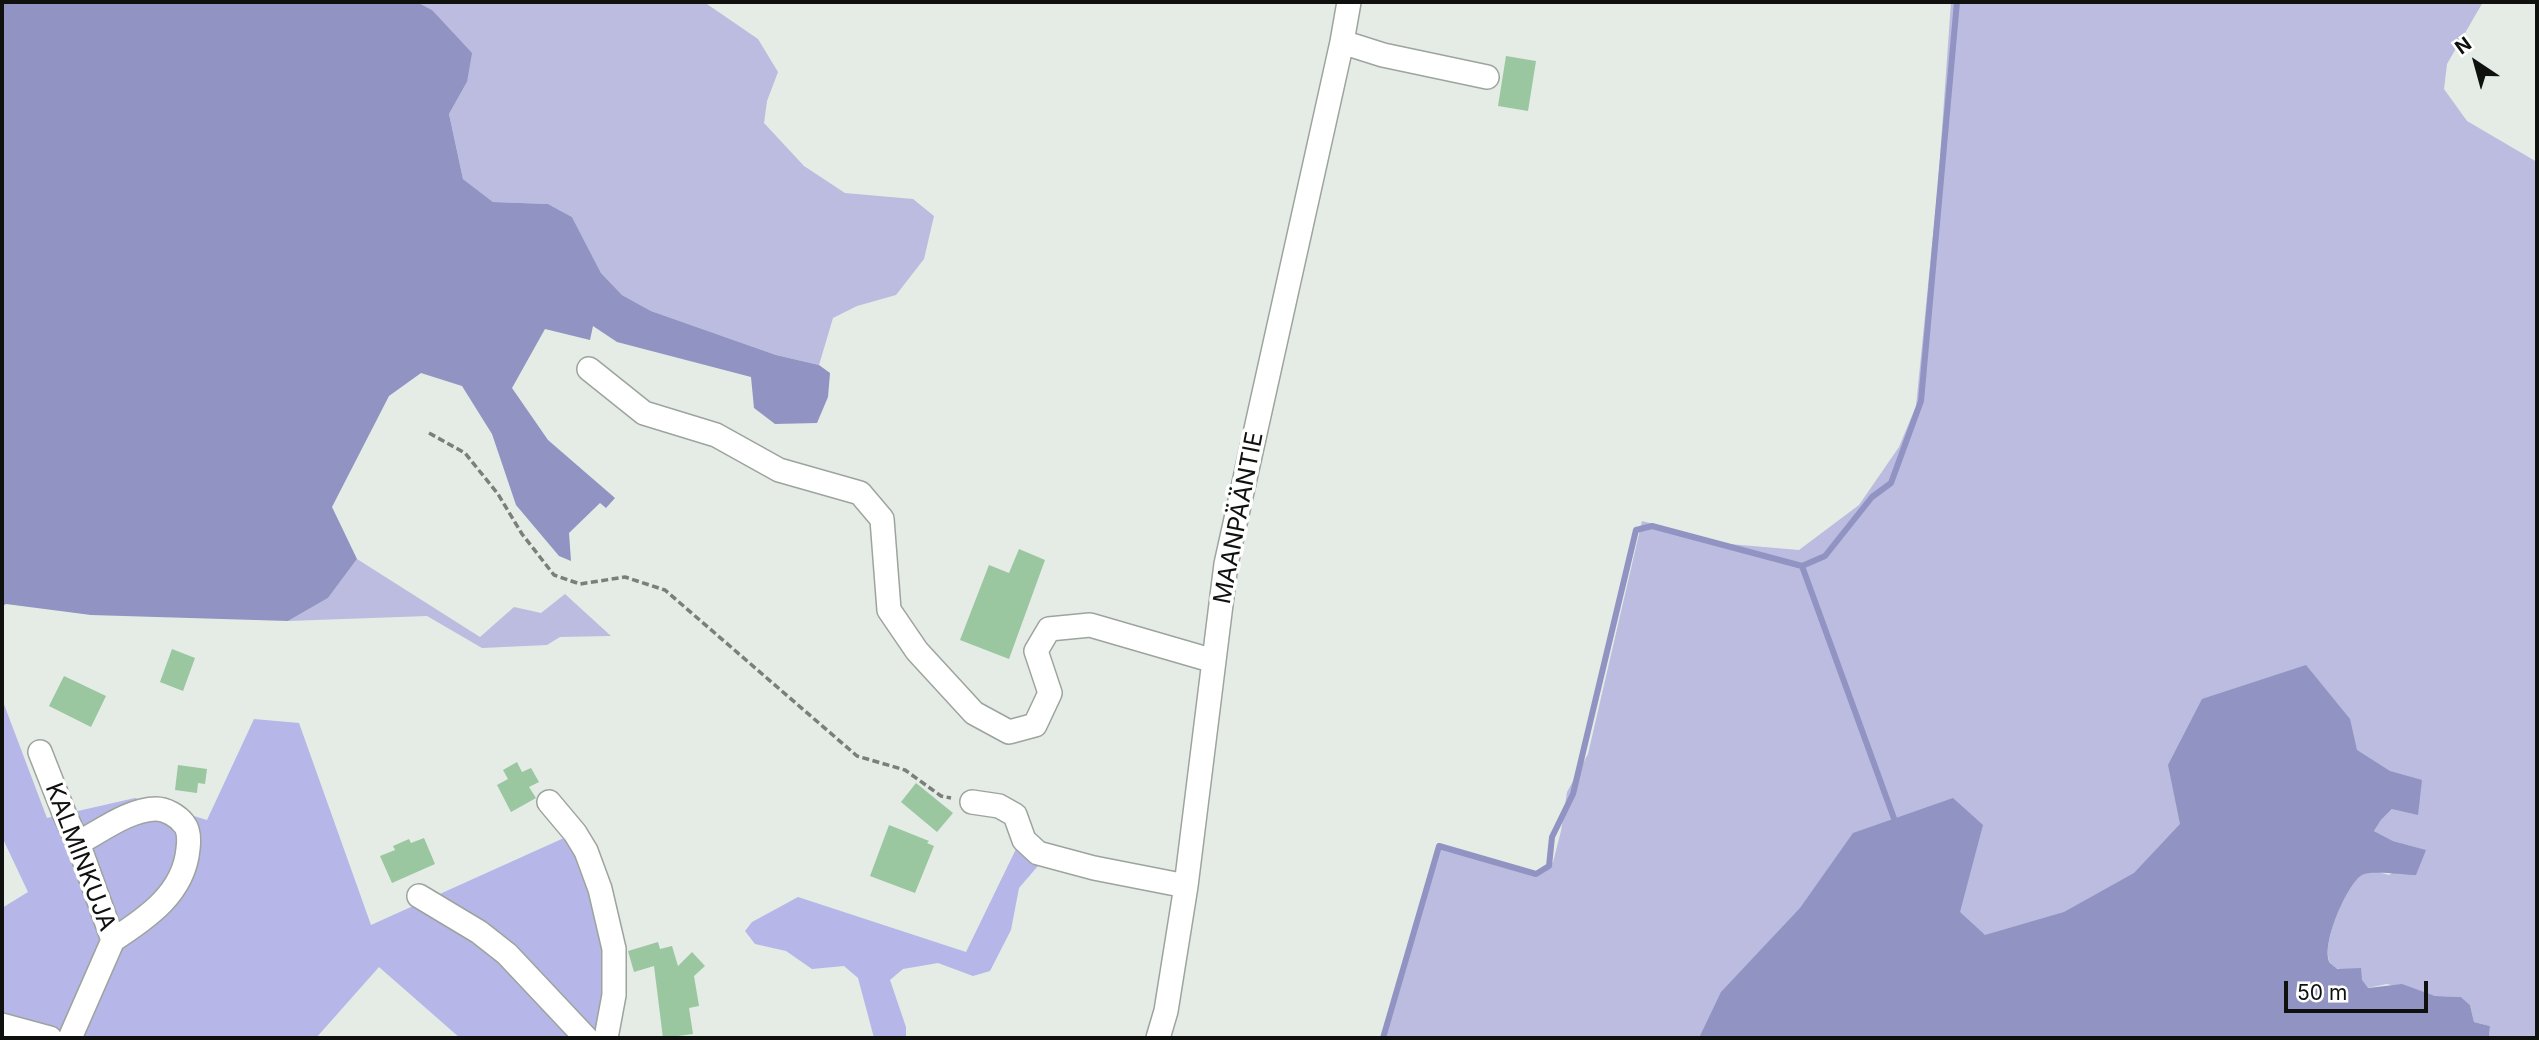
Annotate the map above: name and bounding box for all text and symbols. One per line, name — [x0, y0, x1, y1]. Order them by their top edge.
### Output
north arrow — [2441, 28, 2511, 98]
text: N — [2451, 32, 2476, 59]
street label: MAANPÄÄNTIE — [1208, 430, 1270, 606]
street label: KALMINKUJA — [39, 779, 121, 935]
scale bar — [2287, 967, 2430, 1011]
text: 50 m — [2297, 980, 2347, 1005]

